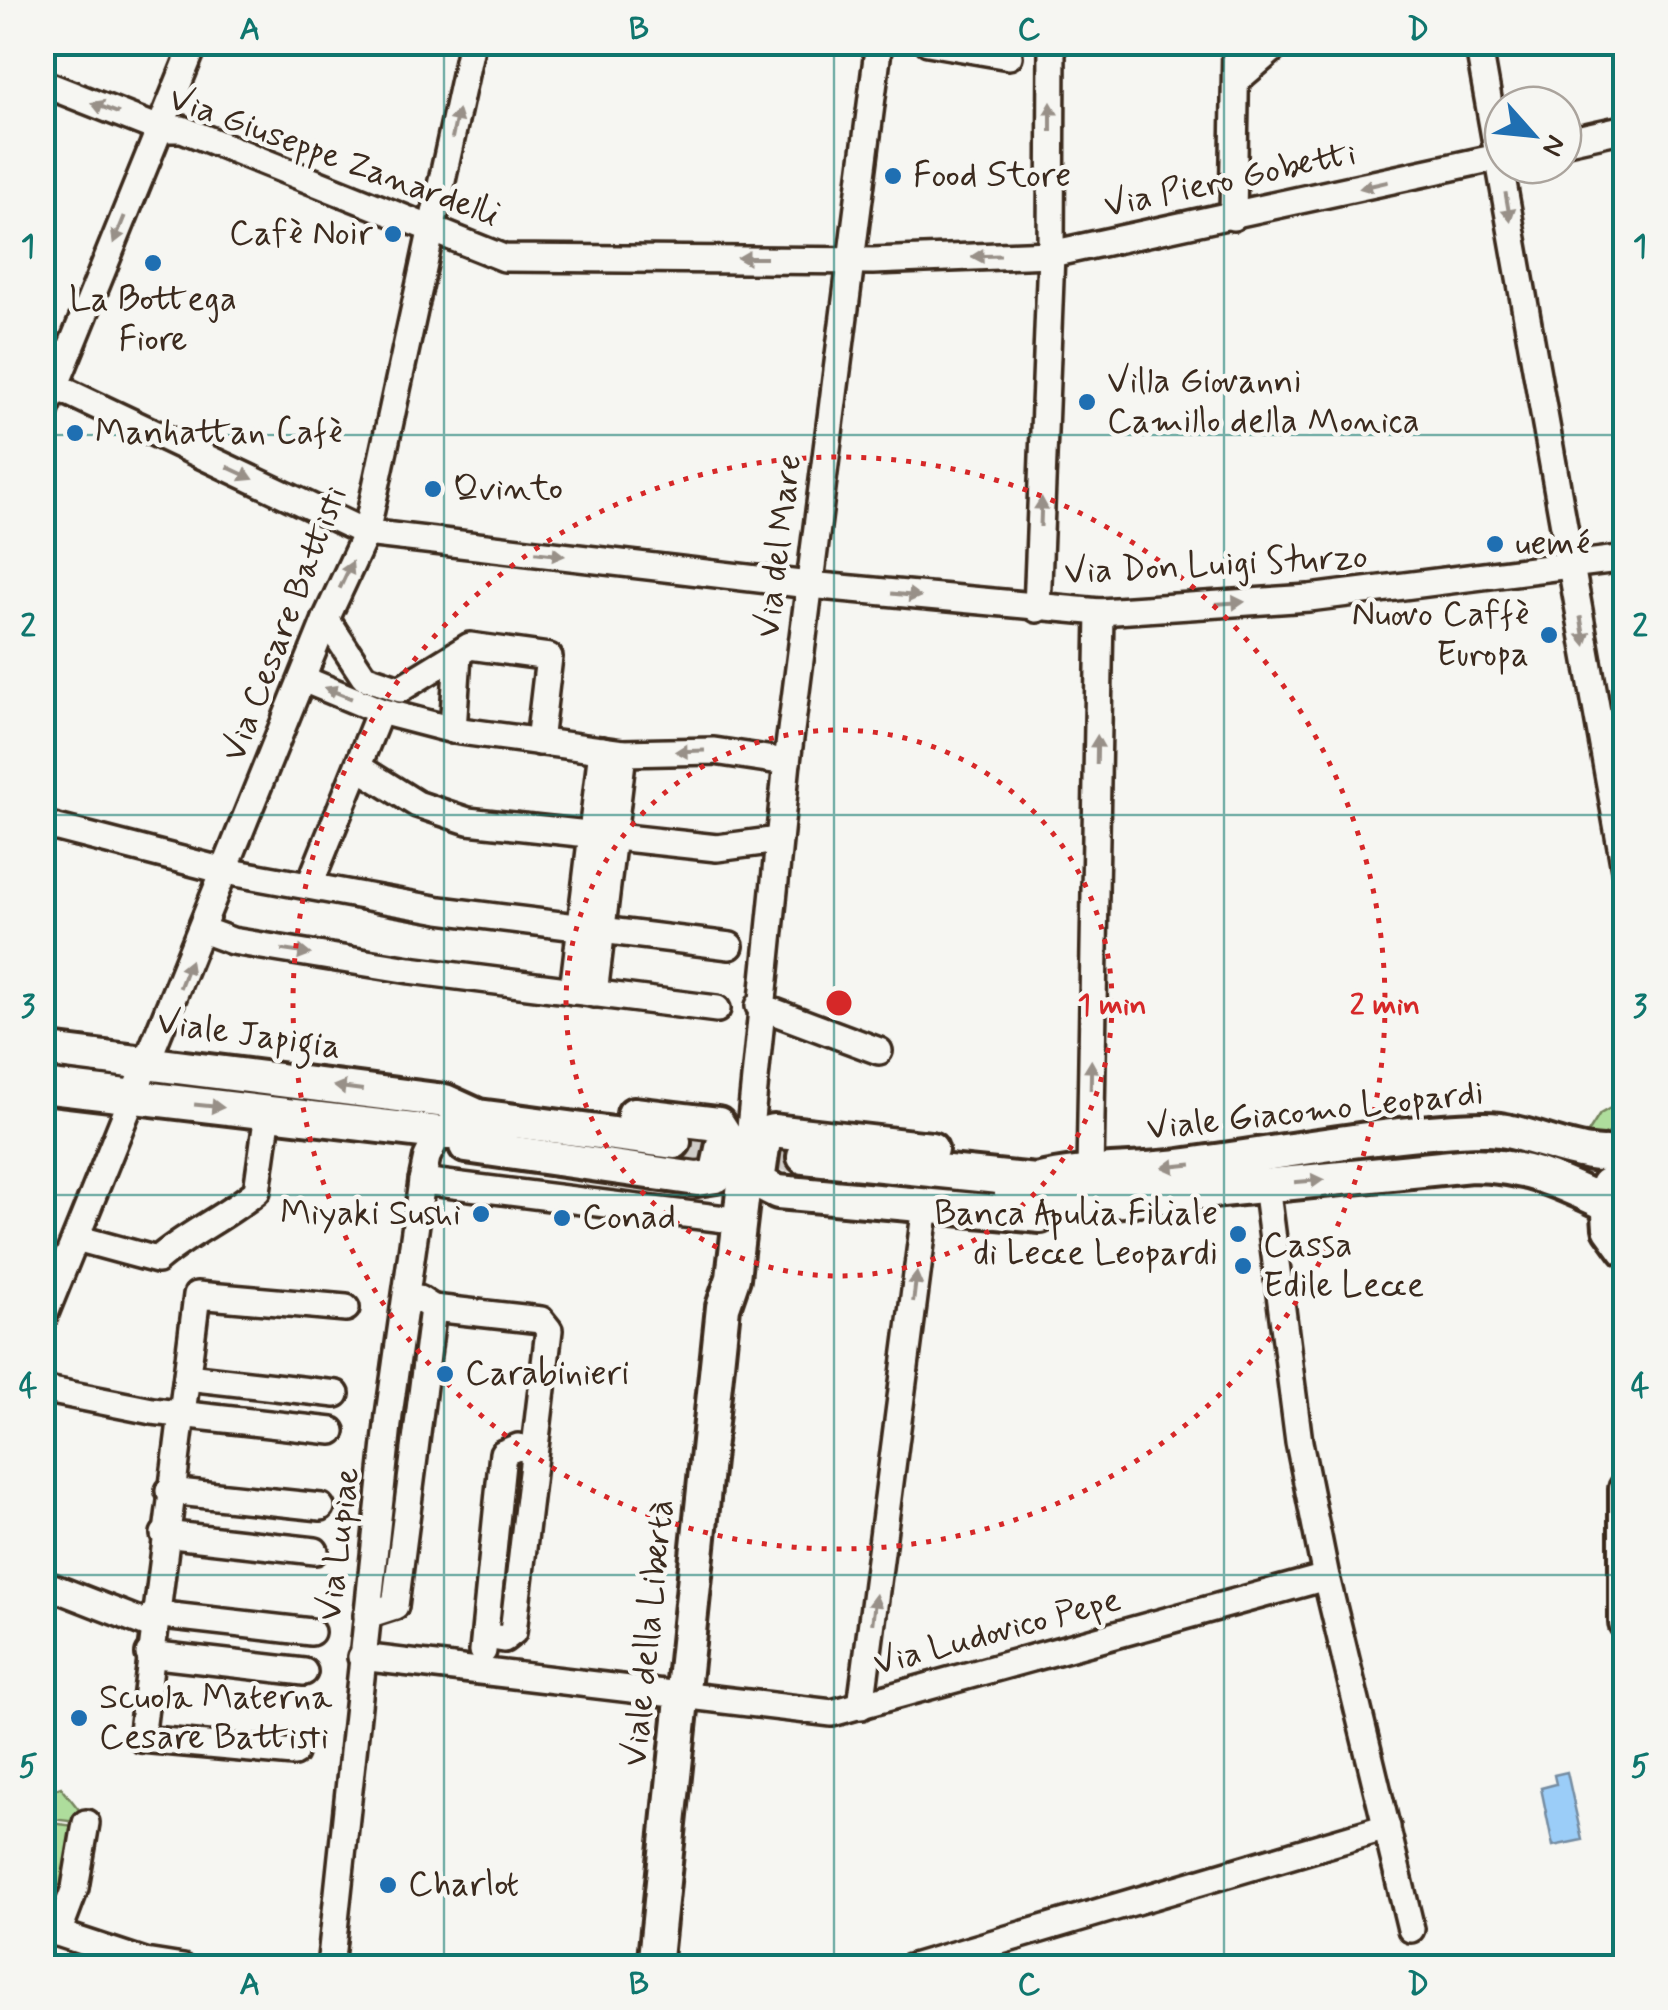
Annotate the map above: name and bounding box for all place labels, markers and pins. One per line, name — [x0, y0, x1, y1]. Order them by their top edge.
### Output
place label: Food Store — [913, 153, 1071, 199]
marker: Food Store — [882, 165, 904, 187]
place label: Cafè Noir — [229, 211, 374, 257]
marker: Cafè Noir — [382, 223, 404, 245]
marker: La Bottega Fiore — [142, 252, 164, 274]
place label: La Bottega Fiore — [69, 277, 237, 363]
place label: Villa Giovanni Camillo della Monica — [1107, 359, 1420, 445]
marker: Villa Giovanni Camillo della Monica — [1076, 391, 1098, 413]
place label: Manhattan Cafè — [95, 410, 343, 456]
marker: Manhattan Cafè — [64, 422, 86, 444]
place label: Qvinto — [453, 466, 563, 512]
marker: Qvinto — [422, 478, 444, 500]
place label: uemé — [1515, 521, 1590, 567]
marker: uemé — [1484, 533, 1506, 555]
place label: Nuovo Caffè Europa — [1352, 592, 1529, 678]
marker: Nuovo Caffè Europa — [1538, 624, 1560, 646]
centre of rings — [821, 985, 857, 1021]
place label: Miyaki Sushi — [280, 1191, 461, 1237]
place label: Banca Apulia Filiale di Lecce Leopardi — [934, 1191, 1218, 1277]
place label: Conad — [582, 1195, 676, 1241]
marker: Miyaki Sushi — [470, 1203, 492, 1225]
marker: Conad — [551, 1207, 573, 1229]
marker: Banca Apulia Filiale di Lecce Leopardi — [1227, 1223, 1249, 1245]
place label: Cassa Edile Lecce — [1263, 1223, 1424, 1309]
marker: Cassa Edile Lecce — [1232, 1255, 1254, 1277]
place label: Carabinieri — [465, 1351, 629, 1397]
marker: Carabinieri — [434, 1363, 456, 1385]
place label: Scuola Materna Cesare Battisti — [99, 1675, 333, 1761]
marker: Scuola Materna Cesare Battisti — [68, 1707, 90, 1729]
place label: Charlot — [408, 1862, 519, 1908]
marker: Charlot — [377, 1874, 399, 1896]

